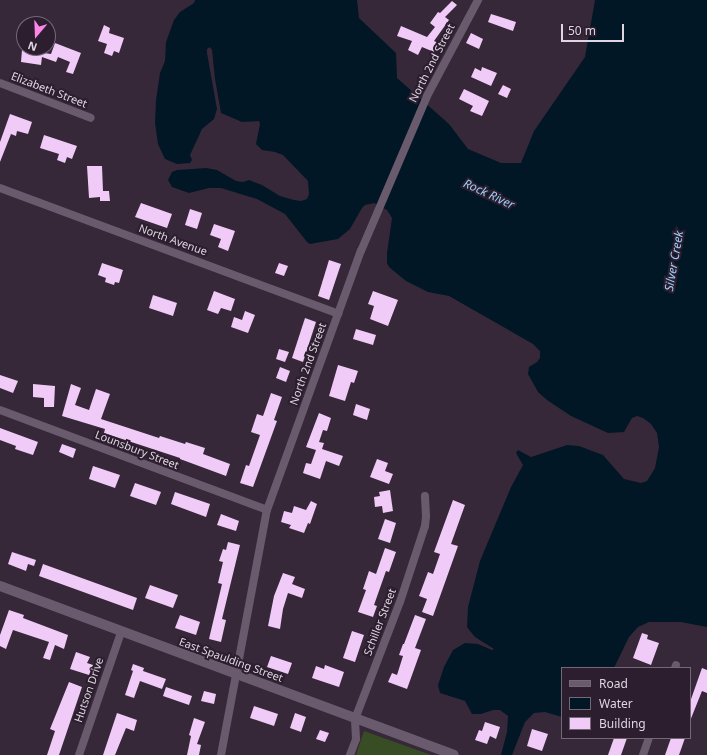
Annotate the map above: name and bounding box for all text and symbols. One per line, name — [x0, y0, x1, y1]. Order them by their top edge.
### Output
north arrow — [16, 16, 56, 56]
scale bar — [563, 16, 626, 42]
street label: North 2nd Street — [406, 21, 458, 105]
text: 50 m — [568, 22, 596, 39]
text: N — [26, 38, 39, 55]
street label: Elizabeth Street — [9, 69, 89, 111]
water label: Rock River — [461, 176, 517, 212]
street label: North Avenue — [137, 222, 209, 258]
water label: Silver Creek — [662, 230, 686, 292]
street label: North 2nd Street — [287, 321, 329, 407]
street label: Lounsbury Street — [93, 428, 181, 472]
street label: Schiller Street — [361, 587, 399, 657]
street label: East Spaulding Street — [177, 635, 285, 685]
street label: Hutson Drive — [72, 656, 106, 724]
legend — [561, 667, 691, 739]
text: Road — [599, 675, 628, 692]
text: Water — [599, 695, 633, 712]
text: Building — [599, 715, 646, 732]

